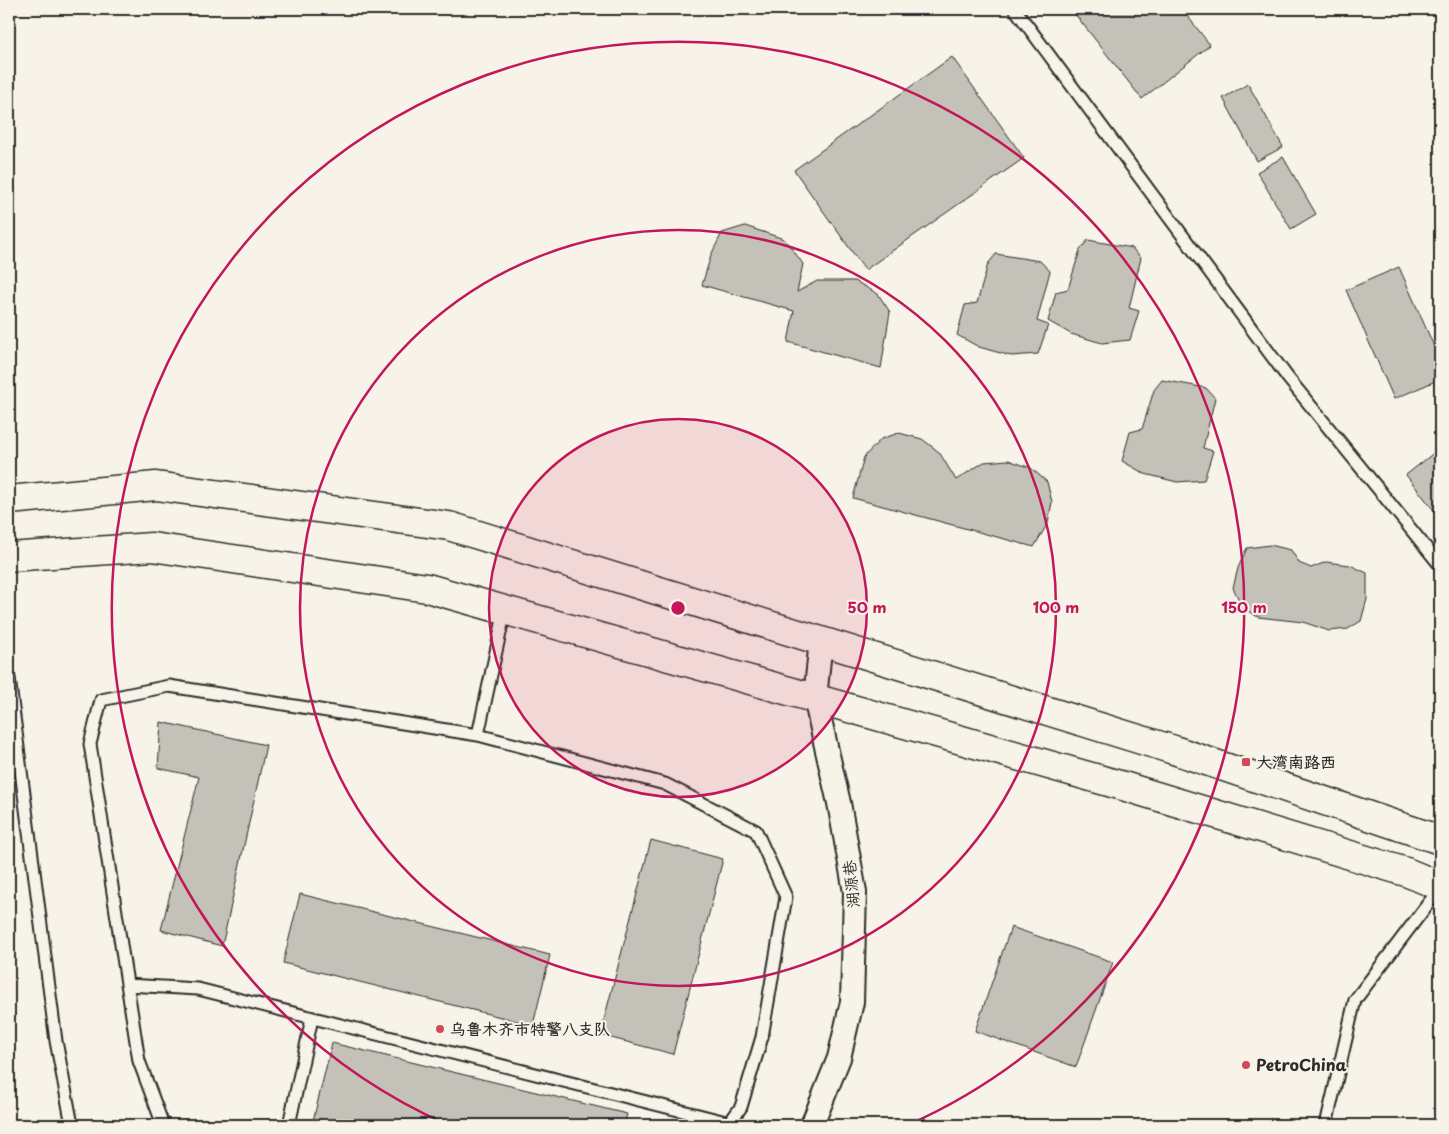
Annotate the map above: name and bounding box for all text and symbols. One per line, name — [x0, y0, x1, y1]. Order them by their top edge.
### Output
text: 50 m — [848, 595, 886, 618]
text: 100 m — [1033, 595, 1079, 618]
text: 150 m — [1221, 595, 1267, 618]
centre of rings — [669, 599, 687, 617]
place label: 大湾南路西 — [1256, 749, 1336, 773]
marker: 大湾南路西 — [1240, 756, 1252, 768]
street label: 湖源巷 — [836, 859, 864, 909]
place label: 乌鲁木齐市特警八支队 — [450, 1016, 610, 1040]
marker: 乌鲁木齐市特警八支队 — [434, 1023, 446, 1035]
place label: PetroChina — [1256, 1052, 1347, 1076]
marker: PetroChina — [1240, 1059, 1252, 1071]

